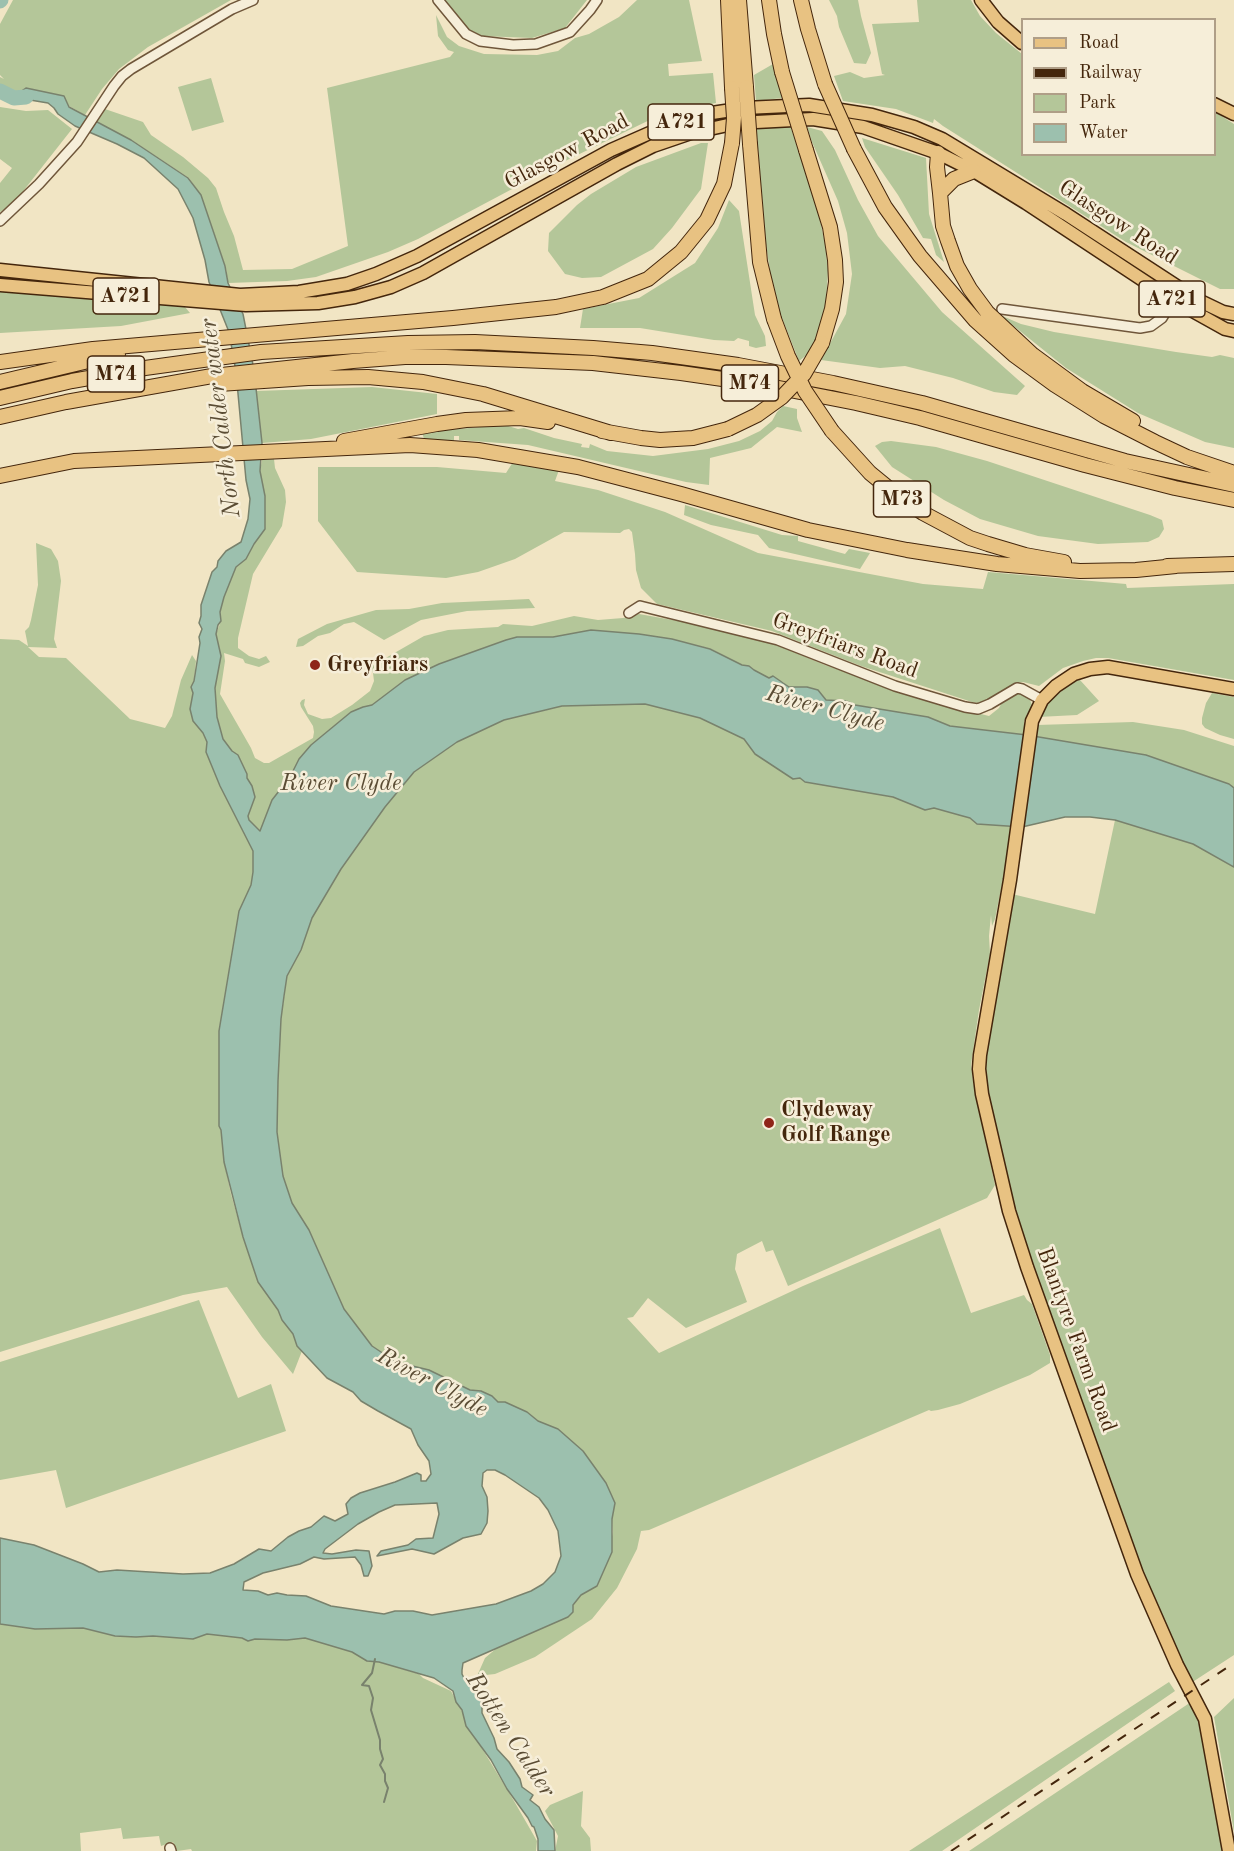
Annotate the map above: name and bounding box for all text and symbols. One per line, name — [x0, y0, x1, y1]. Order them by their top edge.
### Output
legend — [1021, 18, 1216, 156]
text: Road — [1079, 34, 1119, 52]
text: Railway — [1079, 64, 1142, 82]
text: Park — [1079, 94, 1116, 112]
road number: A721 — [648, 104, 714, 140]
street label: Glasgow Road — [500, 108, 634, 196]
text: Water — [1079, 124, 1128, 142]
street label: Glasgow Road — [1053, 175, 1183, 271]
road number: A721 — [93, 278, 159, 314]
road number: A721 — [1139, 281, 1205, 317]
water label: North Calder water — [194, 317, 248, 519]
road number: M74 — [88, 356, 144, 392]
road number: M74 — [722, 365, 778, 401]
road number: M73 — [874, 481, 930, 517]
street label: Greyfriars Road — [768, 607, 922, 685]
place label: Greyfriars — [327, 652, 428, 678]
marker: Greyfriars — [308, 658, 322, 672]
water label: River Clyde — [763, 679, 887, 739]
water label: River Clyde — [280, 770, 402, 798]
place label: Clydeway Golf Range — [781, 1097, 891, 1148]
marker: Clydeway Golf Range — [762, 1116, 776, 1130]
street label: Blantyre Farm Road — [1030, 1244, 1122, 1436]
water label: River Clyde — [372, 1342, 492, 1424]
water label: Rotten Calder — [459, 1667, 561, 1803]

